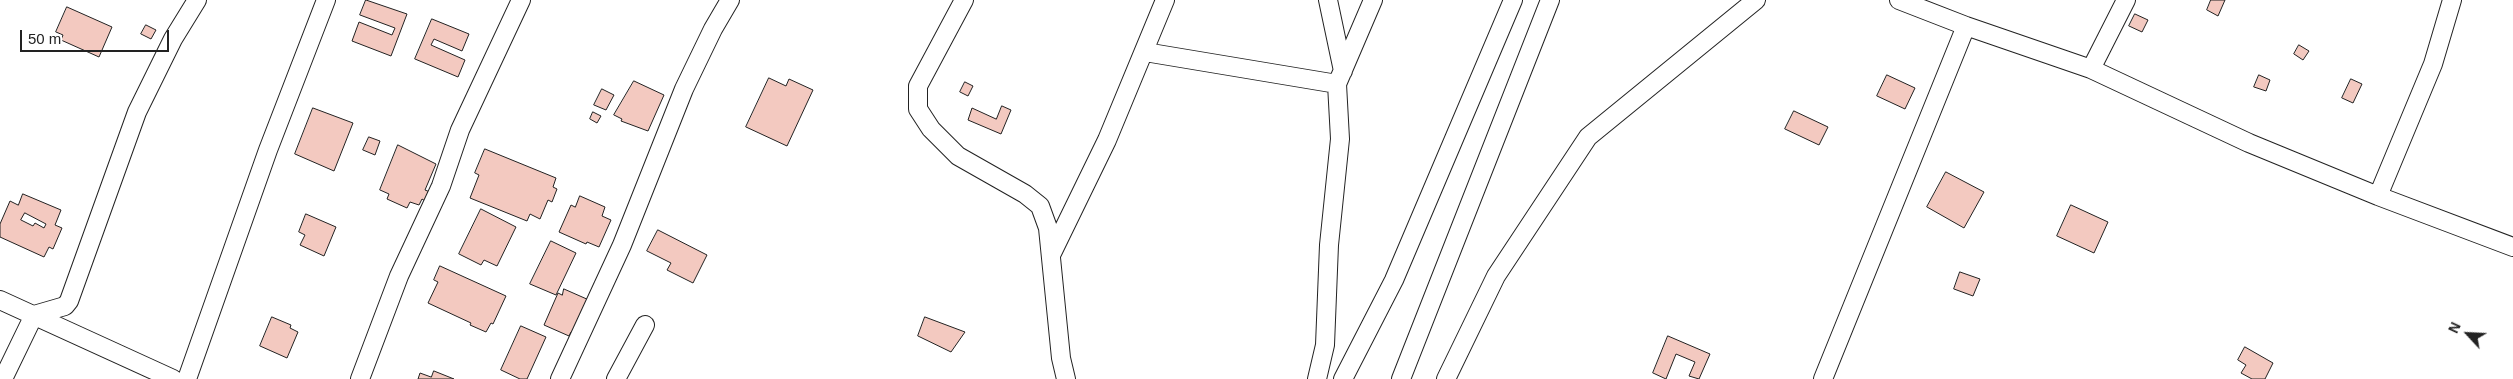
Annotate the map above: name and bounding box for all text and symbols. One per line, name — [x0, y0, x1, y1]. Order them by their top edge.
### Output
scale bar — [22, 20, 171, 52]
text: 50 m — [28, 30, 61, 47]
north arrow — [2443, 309, 2493, 359]
text: N — [2445, 320, 2464, 336]

